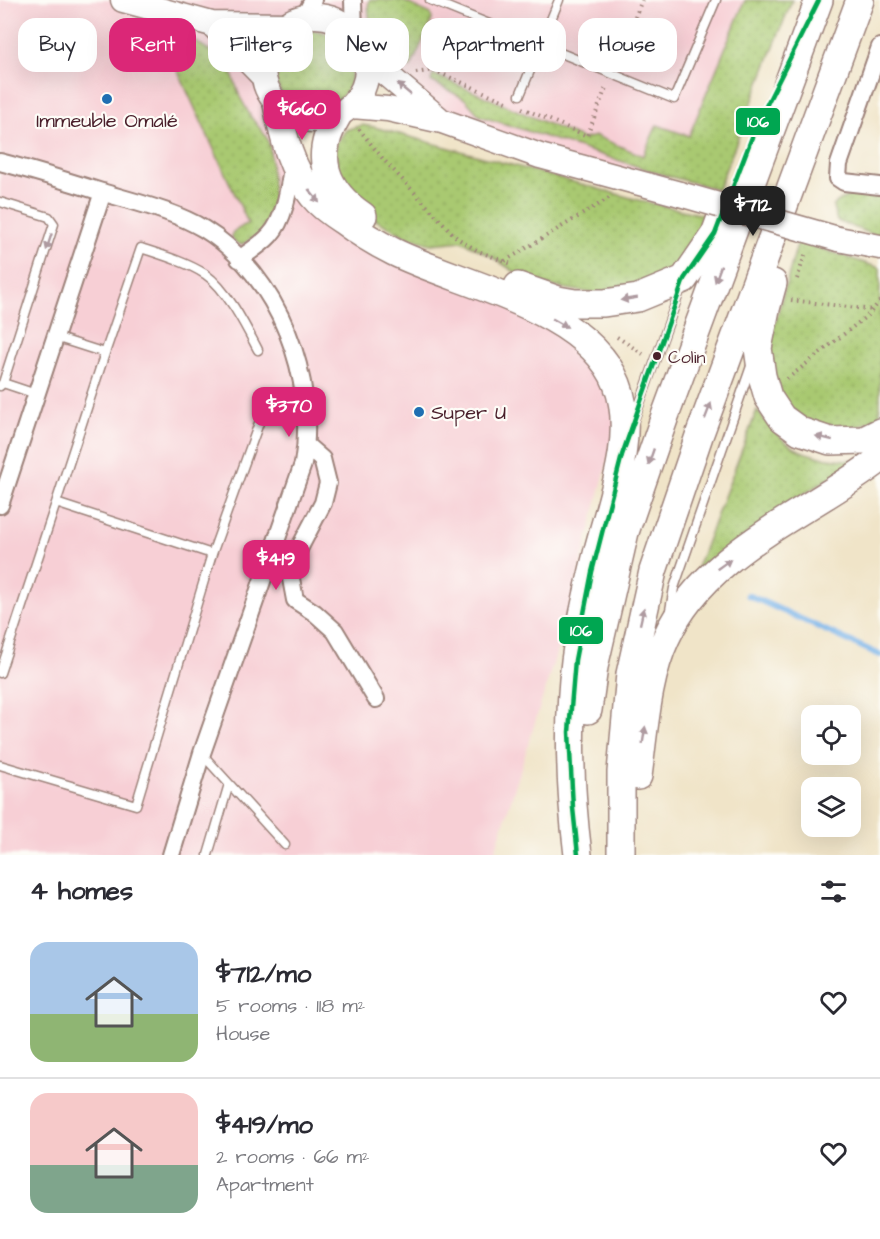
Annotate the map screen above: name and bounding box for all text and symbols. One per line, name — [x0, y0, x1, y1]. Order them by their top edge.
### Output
chip: Buy — [18, 18, 97, 72]
chip: Rent — [109, 18, 196, 72]
chip: Filters — [208, 18, 313, 72]
chip: New — [325, 18, 409, 72]
chip: Apartment — [421, 18, 566, 72]
chip: House — [578, 18, 677, 72]
one-way arrow — [396, 83, 412, 96]
pin: $660 — [266, 90, 338, 141]
marker: Immeuble Omalé — [100, 92, 114, 106]
text: $660 — [278, 95, 326, 123]
place label: Immeuble Omalé — [36, 107, 178, 135]
line badge: 106 — [735, 107, 781, 136]
text: 106 — [747, 111, 769, 133]
pin: $712 — [717, 186, 789, 237]
one-way arrow — [308, 188, 321, 204]
text: $712 — [734, 191, 772, 219]
one-way arrow — [44, 233, 54, 251]
one-way arrow — [712, 266, 722, 284]
one-way arrow — [619, 295, 638, 304]
one-way arrow — [552, 318, 569, 328]
place label: Colin — [668, 345, 705, 370]
marker: Colin — [651, 350, 663, 362]
pin: $370 — [253, 387, 325, 438]
text: $370 — [266, 392, 312, 420]
place label: Super U — [431, 399, 506, 427]
one-way arrow — [704, 402, 714, 420]
marker: Super U — [412, 405, 426, 419]
one-way arrow — [815, 433, 833, 443]
one-way arrow — [645, 449, 655, 467]
pin: $419 — [240, 540, 312, 591]
text: $419 — [257, 545, 295, 573]
one-way arrow — [716, 558, 732, 570]
one-way arrow — [638, 607, 648, 626]
line badge: 106 — [558, 616, 604, 645]
text: 106 — [570, 620, 592, 642]
map controls — [801, 705, 861, 837]
button: locate — [801, 705, 861, 765]
one-way arrow — [639, 725, 648, 744]
button: layers — [801, 777, 861, 837]
text: 4 homes — [30, 873, 133, 909]
icon: filters — [817, 875, 850, 908]
text: $712/mo — [216, 956, 311, 992]
icon: home — [78, 966, 150, 1038]
icon: heart — [817, 986, 850, 1019]
text: 5 rooms · 118 m² — [216, 992, 365, 1020]
text: House — [216, 1020, 270, 1048]
text: $419/mo — [216, 1107, 313, 1143]
icon: home — [78, 1117, 150, 1189]
icon: heart — [817, 1137, 850, 1170]
text: 2 rooms · 66 m² — [216, 1143, 370, 1171]
text: Apartment — [216, 1171, 314, 1199]

